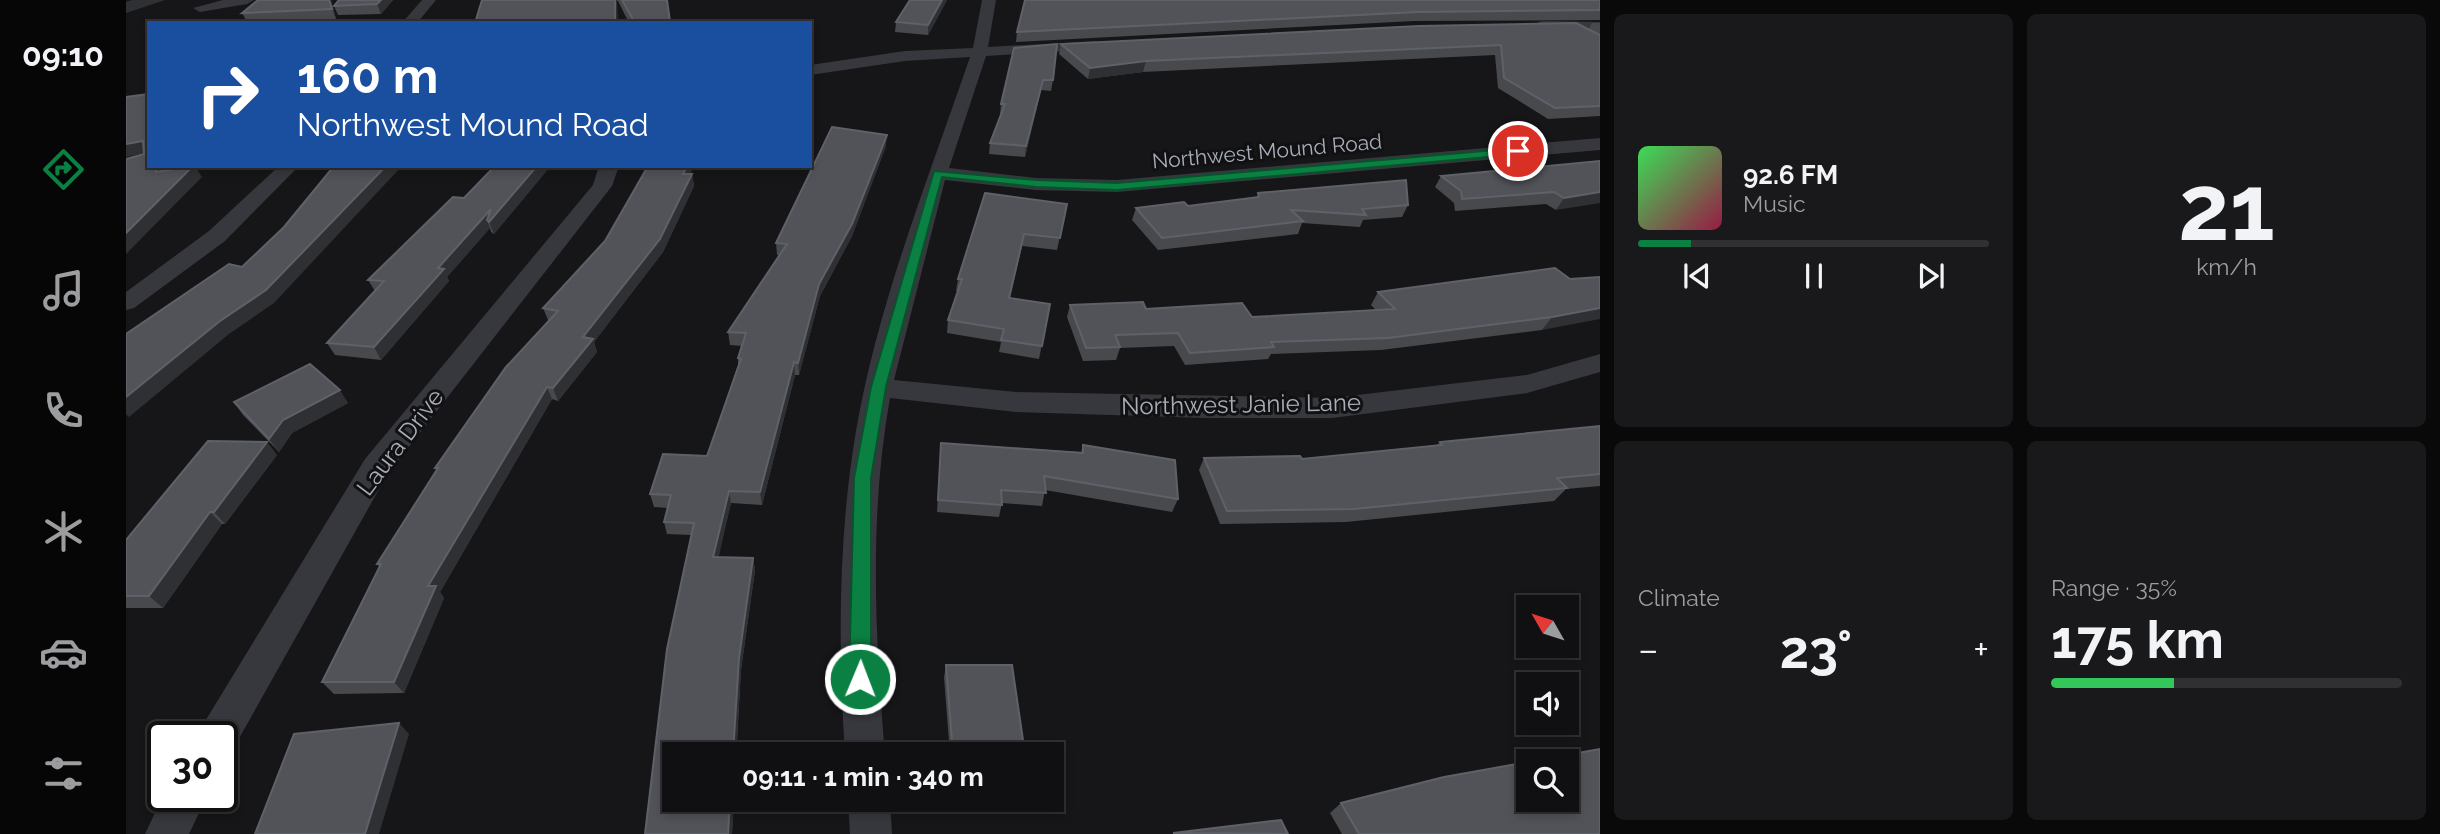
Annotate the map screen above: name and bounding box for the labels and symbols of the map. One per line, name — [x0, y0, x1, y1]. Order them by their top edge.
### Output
pin — [1488, 121, 1548, 181]
street label: Northwest Mound Road — [1151, 128, 1383, 174]
street label: Laura Drive — [350, 383, 450, 501]
street label: Northwest Janie Lane — [1121, 387, 1361, 421]
north arrow — [1516, 595, 1578, 658]
position arrow — [823, 642, 897, 716]
speed limit sign: 30 — [147, 721, 238, 812]

